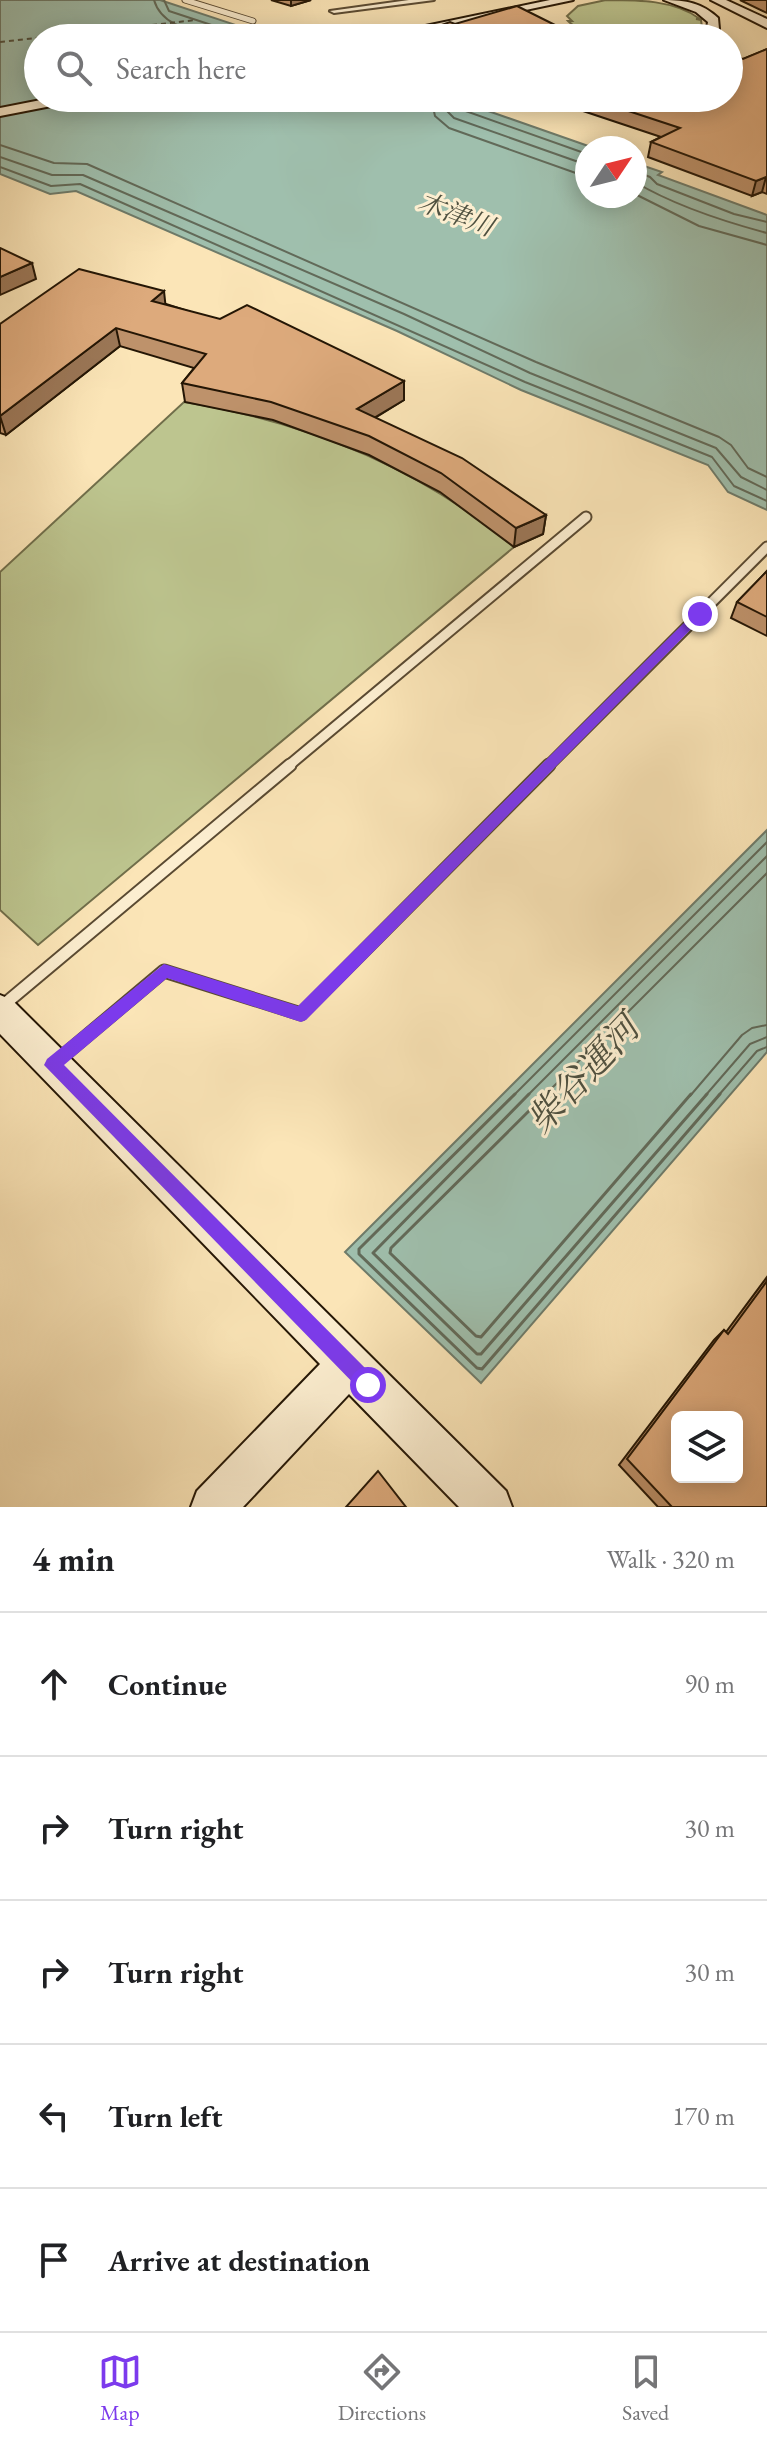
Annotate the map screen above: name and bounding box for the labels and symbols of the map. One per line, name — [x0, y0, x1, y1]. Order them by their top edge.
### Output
north arrow — [575, 136, 647, 208]
water label: 木津川 — [413, 184, 501, 245]
route end — [682, 596, 718, 632]
water label: 柴谷運河 — [517, 1001, 653, 1143]
route start — [350, 1367, 386, 1403]

